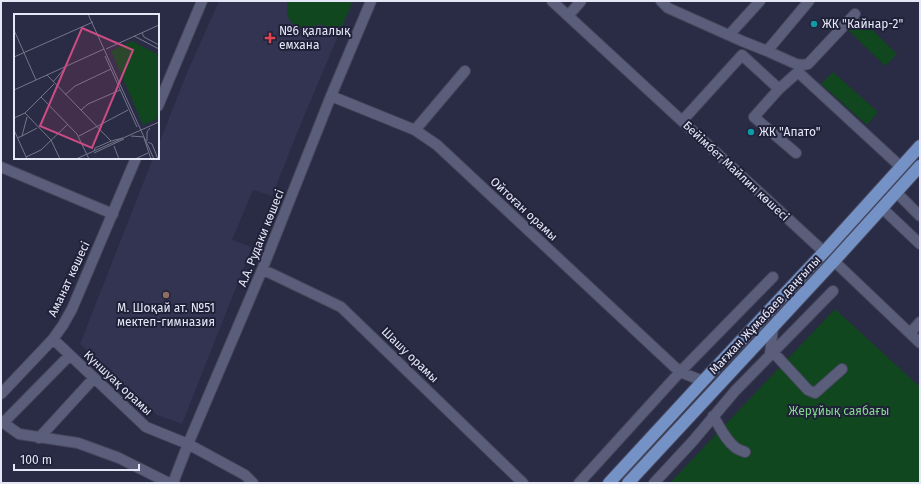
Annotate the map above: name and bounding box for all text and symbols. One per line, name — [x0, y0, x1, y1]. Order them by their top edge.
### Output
inset map — [14, 14, 159, 159]
place label: ЖК "Кайнар-2" — [822, 17, 903, 31]
marker: ЖК "Кайнар-2" — [809, 19, 819, 29]
place label: №6 қалалық емхана — [279, 24, 351, 52]
marker: №6 қалалық емхана — [264, 32, 276, 44]
street label: Бейімбет Майлин көшесі — [680, 118, 792, 224]
place label: ЖК "Апато" — [759, 125, 821, 139]
marker: ЖК "Апато" — [746, 127, 756, 137]
street label: Ойтоған орамы — [488, 174, 560, 244]
street label: А.А. Рудаки көшесі — [235, 187, 287, 289]
street label: Аманат көшесі — [45, 239, 93, 319]
street label: Мағжан Жұмабаев даңғылы — [706, 253, 824, 377]
marker: М. Шоқай ат. №51 мектеп-гимназия — [161, 290, 171, 300]
place label: М. Шоқай ат. №51 мектеп-гимназия — [117, 301, 215, 329]
street label: Шашу орамы — [379, 324, 441, 386]
street label: Күншуақ орамы — [81, 348, 155, 418]
park label: Жерұйық саябағы — [789, 404, 889, 418]
scale bar — [14, 446, 139, 472]
text: 100 m — [20, 453, 52, 467]

